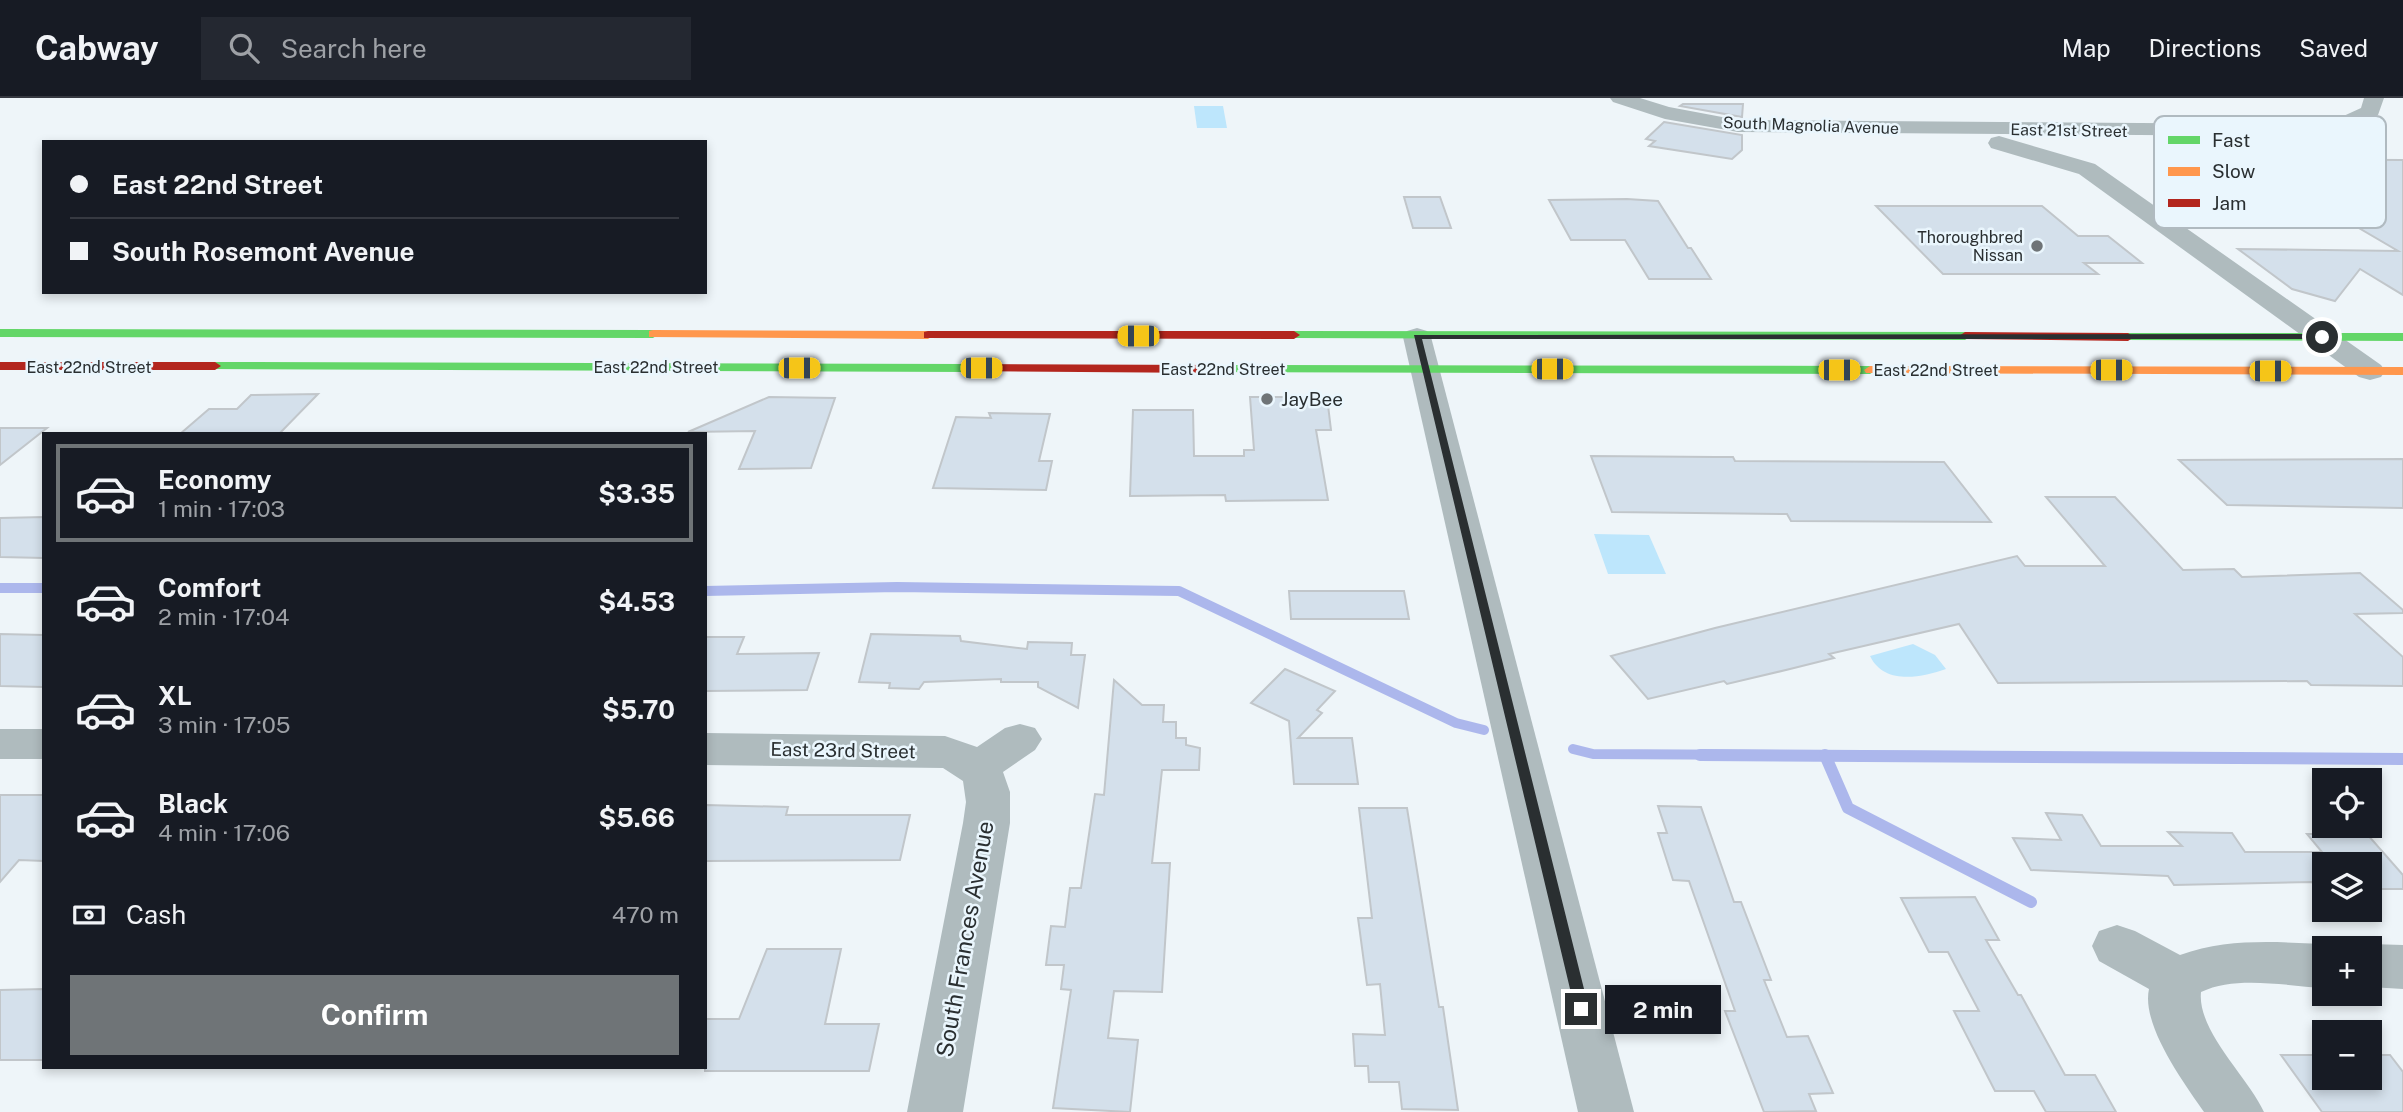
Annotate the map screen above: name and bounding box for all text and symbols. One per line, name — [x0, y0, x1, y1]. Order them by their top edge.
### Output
search box — [201, 17, 691, 80]
text: Cabway — [35, 29, 159, 67]
icon: search — [225, 29, 263, 67]
text: Search here — [281, 33, 427, 64]
text: Map — [2062, 34, 2111, 62]
text: Directions — [2149, 34, 2261, 62]
text: Saved — [2299, 34, 2368, 62]
street label: South Magnolia Avenue — [1723, 113, 1899, 138]
legend — [2154, 116, 2386, 228]
street label: East 21st Street — [2010, 120, 2128, 141]
text: Fast — [2212, 129, 2250, 151]
text: Slow — [2212, 160, 2256, 182]
text: East 22nd Street — [112, 169, 323, 200]
text: Jam — [2212, 192, 2246, 214]
place label: Thoroughbred Nissan — [1917, 228, 2023, 265]
text: South Rosemont Avenue — [112, 236, 414, 267]
marker: Thoroughbred Nissan — [2029, 238, 2045, 254]
route start — [2306, 321, 2338, 353]
car — [1118, 326, 1160, 347]
street label: East 22nd Street — [26, 358, 152, 377]
street label: East 22nd Street — [593, 358, 719, 377]
car — [779, 358, 821, 379]
car — [961, 358, 1003, 379]
car — [1532, 359, 1574, 380]
street label: East 22nd Street — [1160, 360, 1286, 379]
car — [1819, 360, 1861, 381]
car — [2091, 360, 2133, 381]
street label: East 22nd Street — [1873, 361, 1999, 380]
car — [2250, 361, 2292, 382]
place label: JayBee — [1281, 388, 1343, 410]
marker: JayBee — [1259, 391, 1275, 407]
icon: car — [74, 462, 137, 525]
text: Economy — [158, 464, 271, 495]
text: $3.35 — [598, 478, 675, 509]
text: 1 min · 17:03 — [158, 495, 285, 522]
icon: car — [74, 570, 137, 633]
text: Comfort — [158, 572, 261, 603]
text: $4.53 — [598, 586, 675, 617]
text: 2 min · 17:04 — [158, 603, 289, 630]
icon: car — [74, 678, 137, 741]
text: XL — [158, 680, 192, 711]
text: $5.70 — [602, 694, 675, 725]
text: 3 min · 17:05 — [158, 711, 291, 738]
street label: East 23rd Street — [770, 738, 916, 762]
map controls — [2312, 768, 2382, 1090]
button: locate — [2312, 768, 2382, 838]
icon: car — [74, 786, 137, 849]
text: Black — [158, 788, 228, 819]
text: $5.66 — [598, 802, 675, 833]
text: 4 min · 17:06 — [158, 819, 290, 846]
street label: South Frances Avenue — [930, 819, 999, 1059]
button: layers — [2312, 852, 2382, 922]
icon: cash — [70, 896, 108, 934]
text: Cash — [126, 899, 186, 930]
text: 470 m — [612, 901, 679, 928]
button: + — [2312, 936, 2382, 1006]
button: Confirm — [70, 975, 679, 1055]
callout: 2 min — [1606, 984, 1721, 1034]
route end — [1565, 993, 1597, 1025]
text: 2 min — [1633, 996, 1693, 1023]
button: − — [2312, 1020, 2382, 1090]

